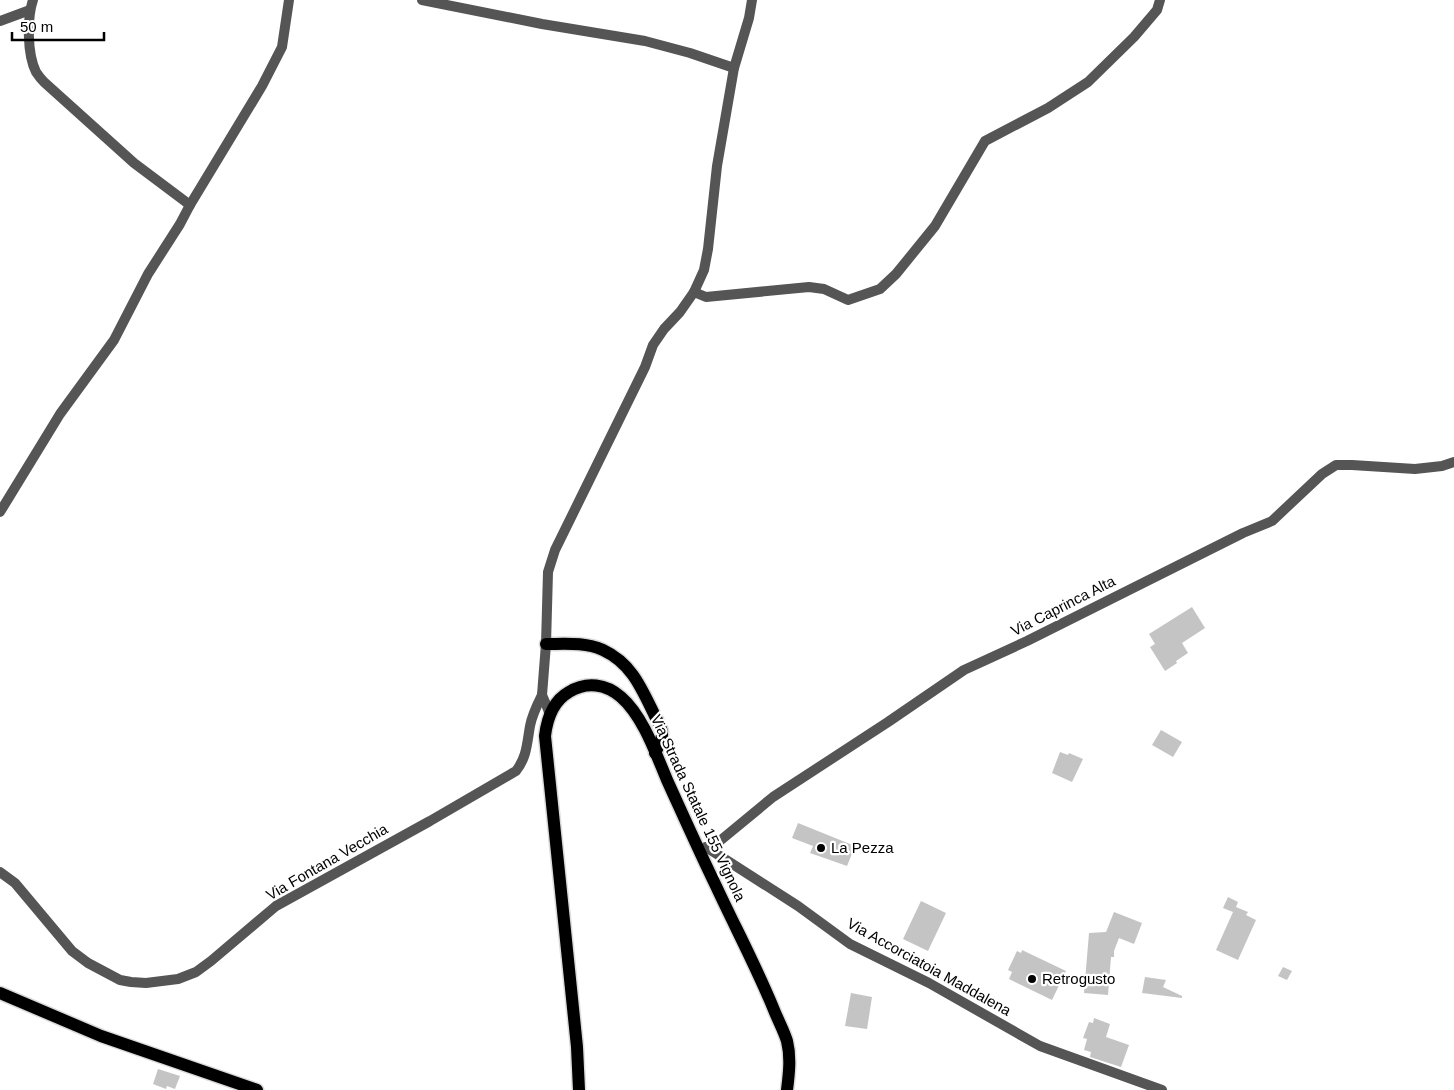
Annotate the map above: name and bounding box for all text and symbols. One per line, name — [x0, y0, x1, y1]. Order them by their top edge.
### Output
scale bar — [12, 10, 105, 42]
text: 50 m — [20, 18, 53, 35]
street label: Via Caprinca Alta — [1008, 572, 1118, 639]
street label: Via Strada Statale 155 Vignola — [648, 712, 749, 904]
street label: Via Fontana Vecchia — [263, 820, 391, 903]
place label: La Pezza — [831, 839, 894, 856]
marker: La Pezza — [815, 842, 827, 854]
street label: Via Accorciatoia Maddalena — [844, 914, 1015, 1019]
place label: Retrogusto — [1042, 970, 1115, 987]
marker: Retrogusto — [1026, 973, 1038, 985]

